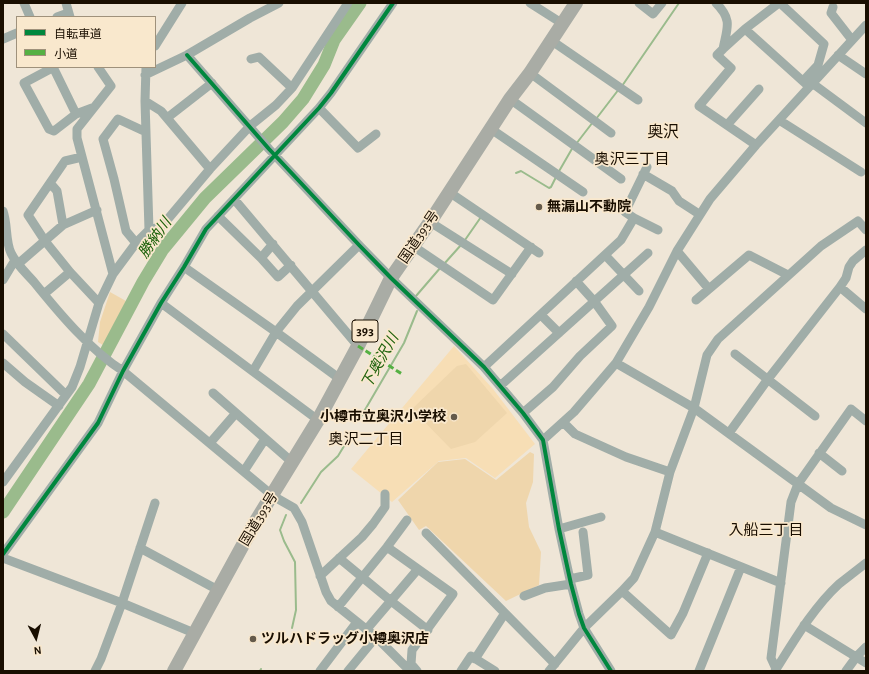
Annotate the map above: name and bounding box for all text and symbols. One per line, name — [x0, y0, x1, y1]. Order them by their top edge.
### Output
legend — [16, 16, 156, 68]
text: 自転車道 — [54, 28, 102, 40]
text: 小道 — [54, 48, 78, 60]
district label: 奥沢 — [647, 122, 679, 142]
district label: 奥沢三丁目 — [595, 150, 669, 168]
place label: 無漏山不動院 — [547, 199, 631, 215]
marker: 無漏山不動院 — [534, 202, 544, 212]
street label: 国道393号 — [395, 207, 443, 267]
water label: 勝納川 — [135, 214, 175, 262]
road number: 393 — [352, 320, 378, 342]
water label: 下奥沢川 — [358, 330, 402, 392]
place label: 小樽市立奥沢小学校 — [320, 409, 446, 425]
marker: 小樽市立奥沢小学校 — [449, 412, 459, 422]
district label: 奥沢二丁目 — [329, 430, 403, 448]
street label: 国道393号 — [236, 489, 282, 549]
district label: 入船三丁目 — [729, 521, 803, 539]
north arrow — [16, 618, 56, 658]
place label: ツルハドラッグ小樽奥沢店 — [261, 631, 429, 647]
marker: ツルハドラッグ小樽奥沢店 — [248, 634, 258, 644]
text: N — [33, 644, 42, 656]

